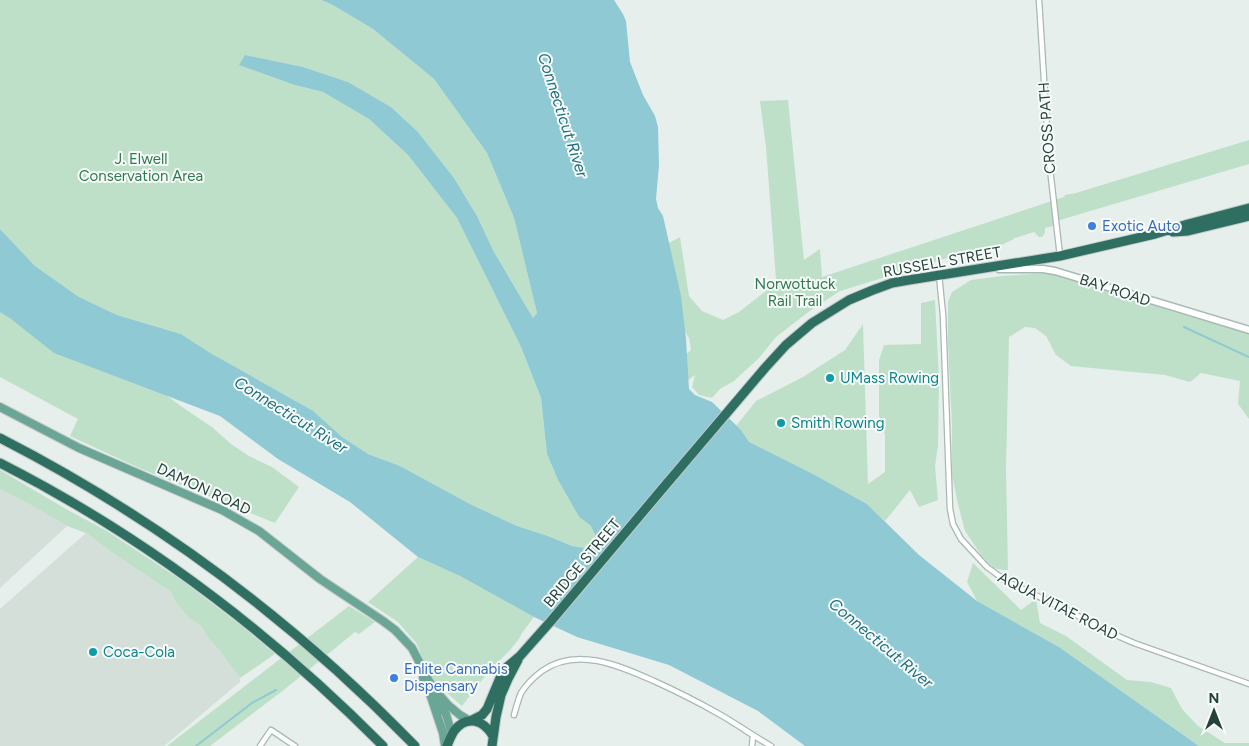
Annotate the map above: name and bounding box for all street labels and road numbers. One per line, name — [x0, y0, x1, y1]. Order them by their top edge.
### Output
street label: CROSS PATH — [1035, 81, 1059, 175]
street label: RUSSELL STREET — [882, 243, 1003, 281]
street label: BAY ROAD — [1077, 270, 1153, 310]
street label: DAMON ROAD — [154, 459, 254, 519]
street label: BRIDGE STREET — [540, 515, 625, 611]
street label: AQUA VITAE ROAD — [995, 568, 1121, 644]

